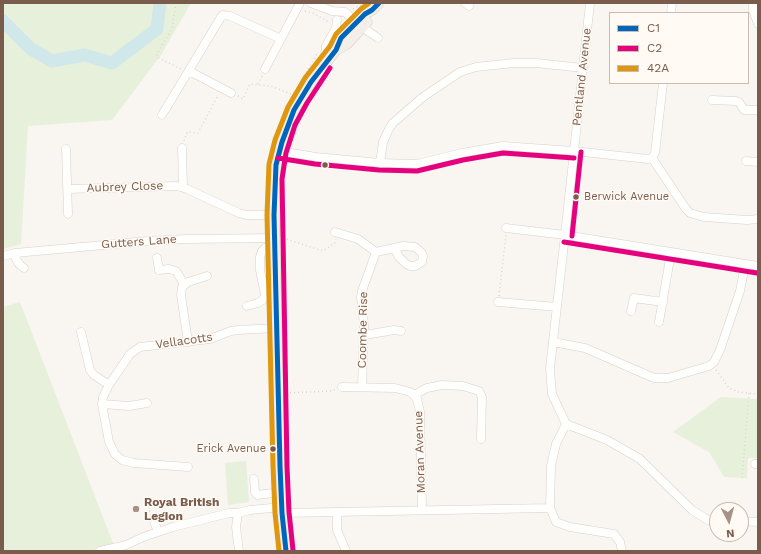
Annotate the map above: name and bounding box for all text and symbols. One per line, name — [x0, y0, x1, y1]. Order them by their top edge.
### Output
legend — [609, 12, 749, 84]
text: C1 — [647, 21, 660, 35]
street label: Pentland Avenue — [570, 27, 594, 127]
text: C2 — [647, 41, 662, 55]
text: 42A — [647, 61, 669, 75]
unlabelled marker — [320, 160, 330, 170]
street label: Aubrey Close — [86, 178, 164, 196]
place label: Berwick Avenue — [584, 190, 669, 204]
marker: Berwick Avenue — [571, 192, 581, 202]
street label: Gutters Lane — [101, 232, 177, 252]
street label: Coombe Rise — [355, 291, 371, 369]
street label: Vellacotts — [154, 330, 214, 352]
street label: Moran Avenue — [411, 410, 429, 494]
place label: Erick Avenue — [197, 442, 266, 456]
marker: Erick Avenue — [268, 444, 278, 454]
place label: Royal British Legion — [144, 495, 219, 523]
north arrow — [709, 502, 749, 542]
marker: Royal British Legion — [131, 504, 141, 514]
text: N — [725, 527, 735, 540]

